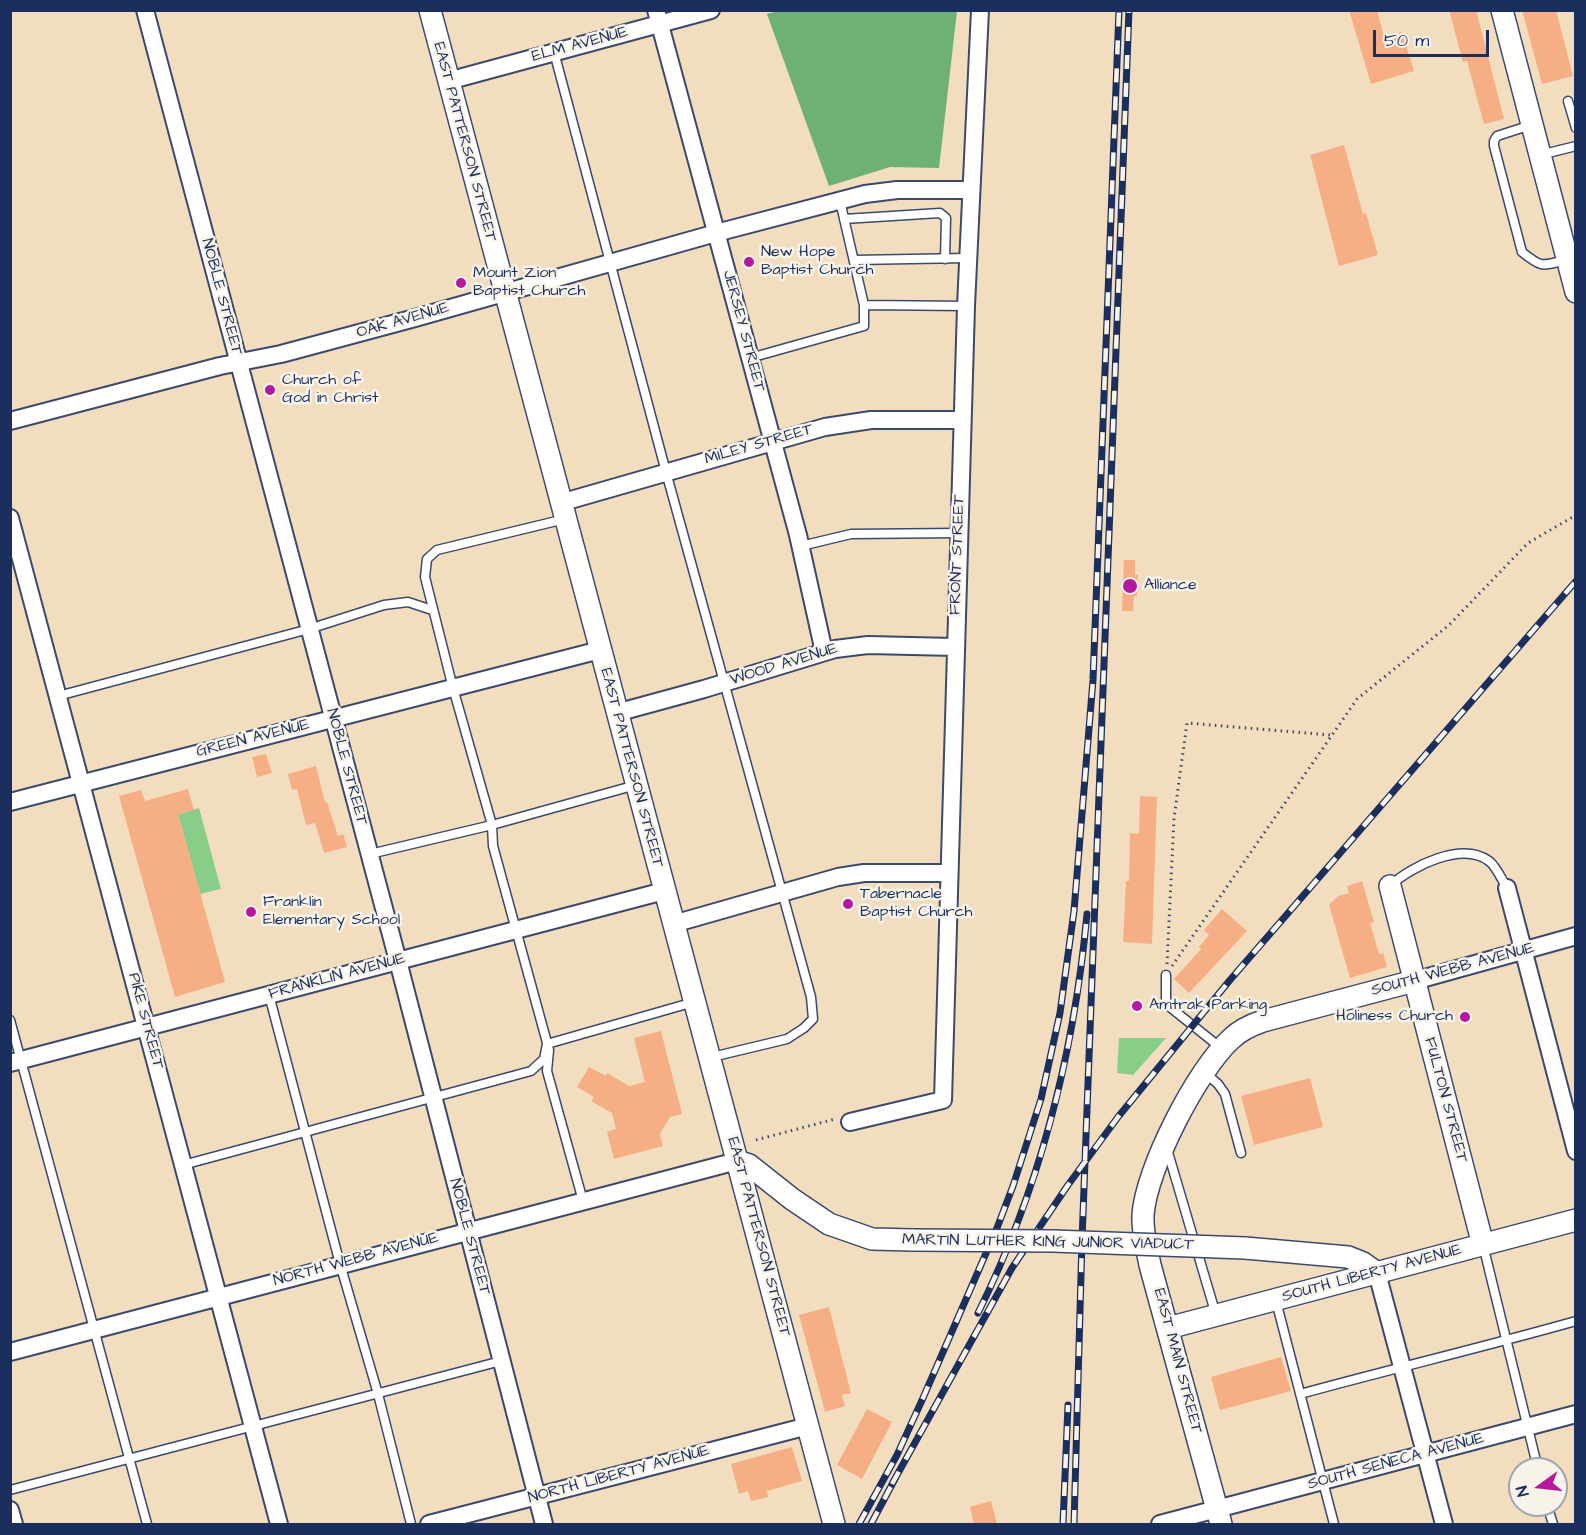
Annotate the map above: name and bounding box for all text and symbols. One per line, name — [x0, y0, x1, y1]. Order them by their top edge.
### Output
scale bar — [1376, 18, 1492, 56]
street label: ELM AVENUE — [530, 23, 630, 67]
text: 50 m — [1384, 28, 1429, 53]
street label: EAST PATTERSON STREET — [428, 40, 500, 244]
street label: NOBLE STREET — [196, 237, 246, 357]
place label: New Hope Baptist Church — [761, 243, 873, 281]
marker: New Hope Baptist Church — [742, 255, 756, 269]
place label: Mount Zion Baptist Church — [473, 264, 585, 302]
street label: JERSEY STREET — [718, 268, 768, 394]
marker: Mount Zion Baptist Church — [454, 276, 468, 290]
street label: OAK AVENUE — [355, 299, 451, 343]
place label: Church of God in Christ — [282, 371, 379, 409]
marker: Church of God in Christ — [263, 383, 277, 397]
street label: MILEY STREET — [703, 420, 815, 470]
street label: FRONT STREET — [946, 495, 970, 615]
place label: Alliance — [1144, 576, 1197, 596]
marker: Alliance — [1121, 577, 1139, 595]
street label: WOOD AVENUE — [728, 640, 840, 690]
street label: EAST PATTERSON STREET — [595, 666, 667, 870]
street label: NOBLE STREET — [321, 707, 371, 827]
street label: GREEN AVENUE — [194, 716, 312, 762]
place label: Tabernacle Baptist Church — [860, 885, 972, 923]
place label: Franklin Elementary School — [263, 893, 400, 931]
marker: Tabernacle Baptist Church — [841, 897, 855, 911]
marker: Franklin Elementary School — [244, 905, 258, 919]
street label: SOUTH WEBB AVENUE — [1369, 939, 1537, 1001]
street label: FRANKLIN AVENUE — [267, 950, 407, 1004]
street label: PIKE STREET — [123, 971, 167, 1071]
place label: Amtrak Parking — [1149, 996, 1267, 1016]
marker: Amtrak Parking — [1130, 999, 1144, 1013]
place label: Holiness Church — [1336, 1007, 1453, 1027]
marker: Holiness Church — [1458, 1010, 1472, 1024]
street label: FULTON STREET — [1419, 1035, 1471, 1165]
street label: EAST PATTERSON STREET — [722, 1135, 794, 1339]
street label: NOBLE STREET — [444, 1177, 494, 1297]
street label: NORTH WEBB AVENUE — [271, 1229, 441, 1291]
street label: MARTIN LUTHER KING JUNIOR VIADUCT — [902, 1231, 1194, 1255]
street label: SOUTH LIBERTY AVENUE — [1280, 1241, 1464, 1307]
street label: EAST MAIN STREET — [1148, 1286, 1206, 1436]
street label: SOUTH SENECA AVENUE — [1306, 1429, 1486, 1495]
street label: NORTH LIBERTY AVENUE — [526, 1442, 712, 1508]
north arrow — [1508, 1457, 1568, 1517]
text: N — [1511, 1483, 1534, 1499]

